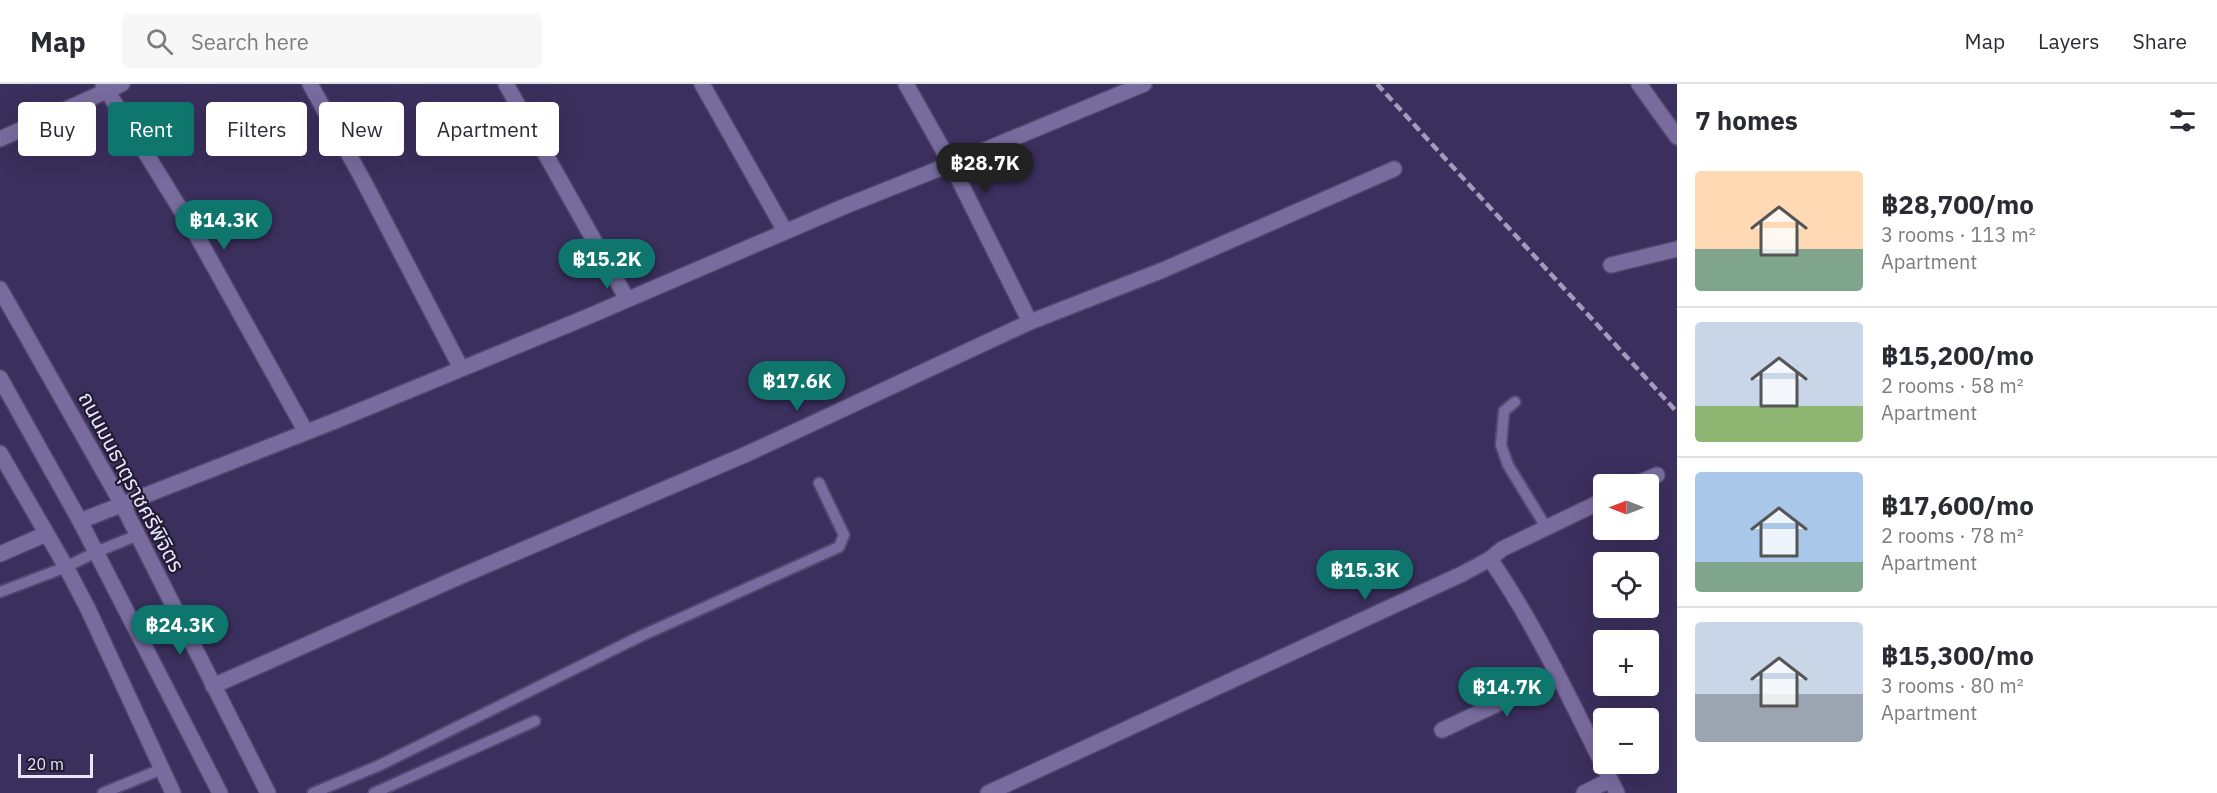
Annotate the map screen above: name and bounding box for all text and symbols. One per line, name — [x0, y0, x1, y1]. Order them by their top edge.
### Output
search box — [122, 14, 542, 68]
text: Map — [30, 23, 86, 60]
icon: search — [143, 25, 176, 58]
text: Search here — [191, 27, 309, 56]
text: Map — [1965, 27, 2005, 55]
text: Layers — [2038, 27, 2100, 55]
text: Share — [2133, 27, 2187, 55]
chip: Buy — [18, 102, 96, 156]
chip: Rent — [108, 102, 194, 156]
chip: Filters — [206, 102, 307, 156]
chip: New — [319, 102, 404, 156]
chip: Apartment — [416, 102, 559, 156]
text: 7 homes — [1695, 103, 1798, 137]
icon: filters — [2166, 104, 2199, 137]
pin: ฿28.7K — [936, 143, 1034, 194]
text: ฿28.7K — [950, 149, 1020, 176]
text: ฿28,700/mo — [1881, 187, 2034, 221]
icon: home — [1743, 195, 1815, 267]
pin: ฿14.3K — [175, 200, 273, 251]
text: ฿14.3K — [189, 206, 259, 233]
text: 3 rooms · 113 m² — [1881, 221, 2036, 248]
pin: ฿15.2K — [558, 239, 656, 290]
text: ฿15.2K — [572, 245, 642, 272]
text: Apartment — [1881, 248, 1977, 275]
text: ฿15,200/mo — [1881, 338, 2034, 372]
icon: home — [1743, 346, 1815, 418]
pin: ฿17.6K — [748, 361, 846, 412]
text: ฿17.6K — [762, 367, 832, 394]
text: 2 rooms · 58 m² — [1881, 372, 2024, 399]
street label: ถนนมนธาตุราชศรีพิจิตร — [72, 386, 191, 577]
text: Apartment — [1881, 399, 1977, 426]
north arrow — [1593, 474, 1659, 540]
map controls — [1593, 474, 1659, 774]
text: ฿17,600/mo — [1881, 488, 2034, 522]
icon: home — [1743, 496, 1815, 568]
text: 2 rooms · 78 m² — [1881, 522, 2024, 549]
text: Apartment — [1881, 549, 1977, 576]
pin: ฿15.3K — [1316, 550, 1414, 601]
button: locate — [1593, 552, 1659, 618]
text: ฿15.3K — [1330, 556, 1400, 583]
pin: ฿24.3K — [131, 605, 229, 656]
text: ฿24.3K — [145, 611, 215, 638]
button: + — [1593, 630, 1659, 696]
text: ฿15,300/mo — [1881, 638, 2034, 672]
icon: home — [1743, 646, 1815, 718]
pin: ฿14.7K — [1458, 667, 1556, 718]
text: 3 rooms · 80 m² — [1881, 672, 2024, 699]
text: ฿14.7K — [1472, 673, 1542, 700]
text: Apartment — [1881, 699, 1977, 726]
button: − — [1593, 708, 1659, 774]
scale bar — [18, 751, 93, 778]
text: 20 m — [27, 754, 64, 774]

